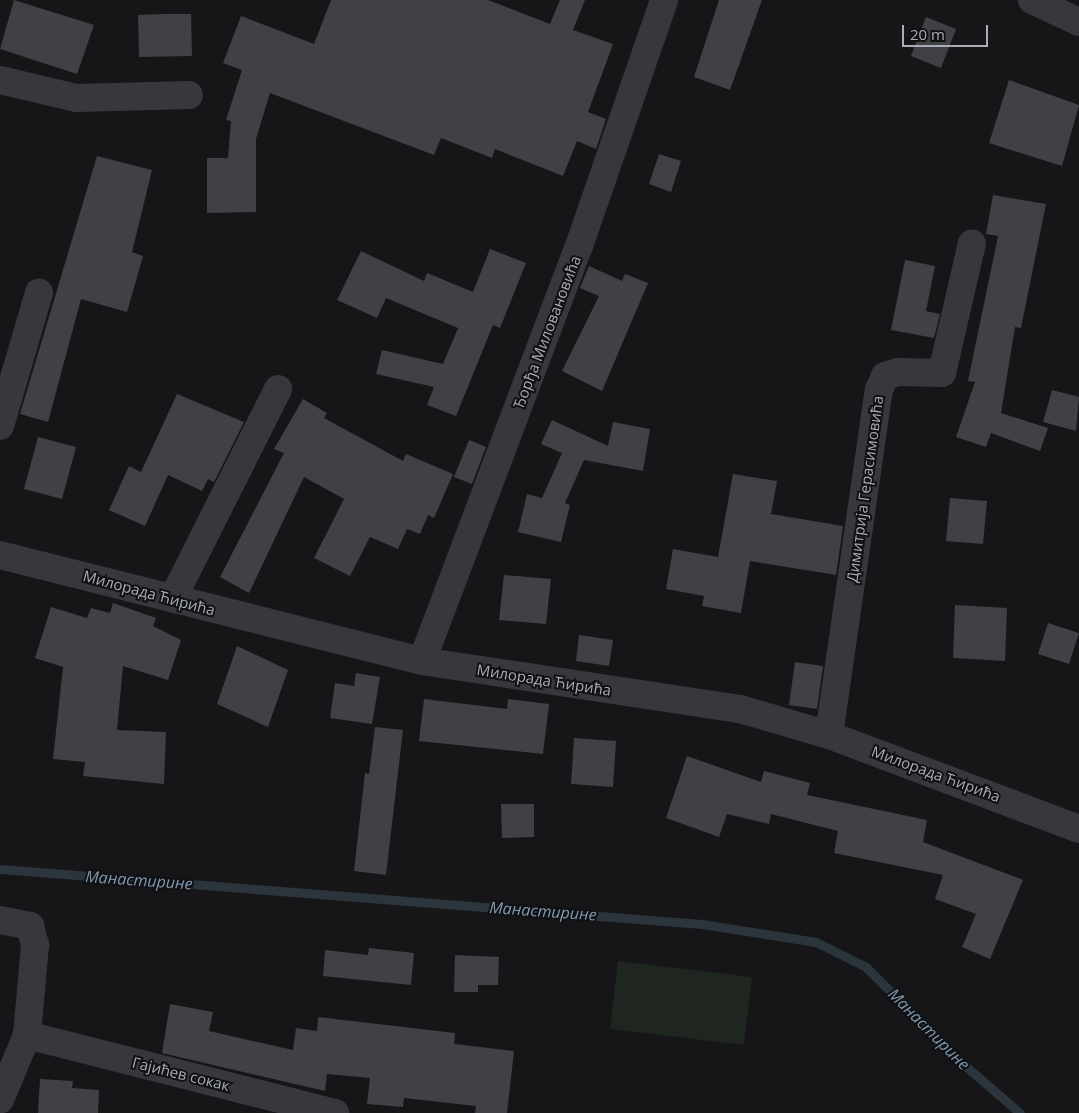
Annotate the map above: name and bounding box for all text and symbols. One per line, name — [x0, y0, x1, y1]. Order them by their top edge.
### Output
scale bar — [904, 15, 990, 47]
text: 20 m — [910, 24, 945, 44]
street label: Ђорђа Миловановића — [509, 253, 585, 411]
street label: Димитрија Герасимовића — [843, 395, 887, 583]
street label: Милорада Ћирића — [81, 567, 217, 619]
street label: Милорада Ћирића — [476, 660, 612, 700]
street label: Милорада Ћирића — [869, 742, 1003, 806]
water label: Манастирине — [85, 867, 193, 893]
water label: Манастирине — [489, 898, 597, 924]
water label: Манастирине — [884, 984, 974, 1074]
street label: Гајићев сокак — [130, 1053, 232, 1095]

